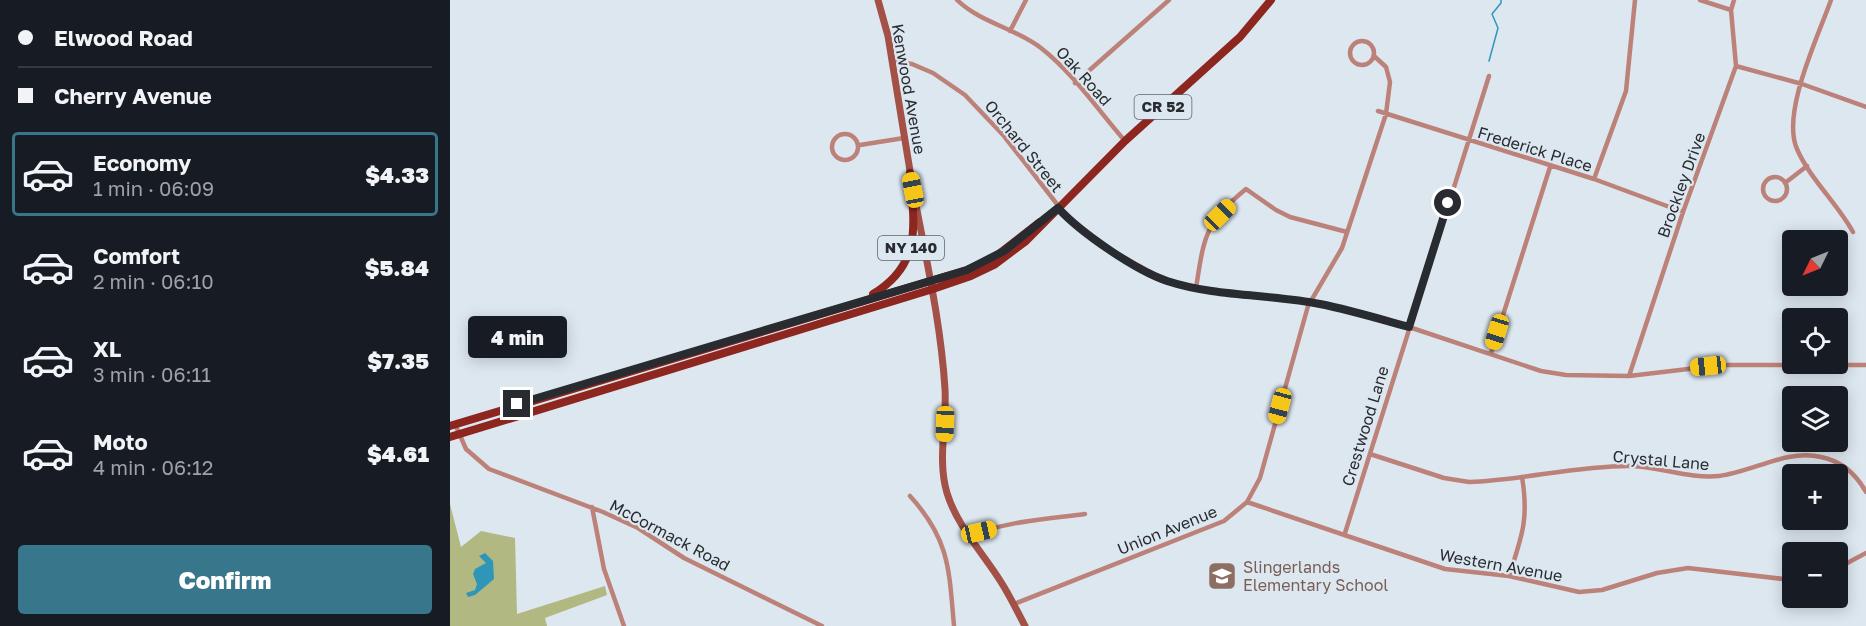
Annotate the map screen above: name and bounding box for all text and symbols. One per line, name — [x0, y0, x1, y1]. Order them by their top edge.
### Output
street label: Kenwood Avenue — [888, 22, 930, 156]
text: Elwood Road — [54, 24, 193, 51]
street label: Oak Road — [1052, 42, 1116, 110]
text: Cherry Avenue — [54, 82, 212, 109]
road number: CR 52 — [1134, 95, 1192, 119]
street label: Orchard Street — [981, 96, 1067, 196]
street label: Frederick Place — [1475, 122, 1595, 176]
street label: Brockley Drive — [1653, 130, 1709, 240]
icon: car — [21, 147, 75, 201]
text: Economy — [93, 149, 191, 176]
text: $4.33 — [365, 161, 429, 188]
car — [901, 171, 925, 209]
text: 1 min · 06:09 — [93, 176, 214, 200]
route start — [1434, 189, 1461, 216]
car — [1201, 196, 1239, 234]
north arrow — [1782, 230, 1848, 296]
map controls — [1782, 230, 1848, 608]
road number: NY 140 — [878, 236, 944, 260]
icon: car — [21, 240, 75, 294]
text: Comfort — [93, 242, 180, 269]
text: $5.84 — [365, 254, 429, 281]
text: 2 min · 06:10 — [93, 269, 214, 293]
button: locate — [1782, 308, 1848, 374]
car — [1483, 312, 1511, 352]
callout: 4 min — [467, 317, 566, 359]
text: 4 min — [491, 325, 544, 349]
icon: car — [21, 333, 75, 387]
text: XL — [93, 335, 121, 362]
text: $7.35 — [367, 347, 429, 374]
car — [1689, 355, 1727, 377]
text: 3 min · 06:11 — [93, 362, 211, 386]
street label: Crestwood Lane — [1337, 364, 1393, 488]
car — [1267, 386, 1293, 426]
button: layers — [1782, 386, 1848, 452]
route end — [503, 390, 530, 417]
car — [935, 406, 955, 442]
icon: car — [21, 426, 75, 480]
text: Moto — [93, 428, 148, 455]
text: $4.61 — [367, 440, 429, 467]
street label: Crystal Lane — [1612, 446, 1710, 474]
text: 4 min · 06:12 — [93, 455, 213, 479]
button: + — [1782, 464, 1848, 530]
street label: McCormack Road — [606, 495, 734, 575]
street label: Union Avenue — [1114, 501, 1220, 559]
car — [959, 519, 999, 545]
button: − — [1782, 542, 1848, 608]
street label: Western Avenue — [1438, 544, 1564, 586]
button: Confirm — [18, 545, 432, 614]
place label: Slingerlands Elementary School — [1243, 557, 1388, 595]
school or university icon: Slingerlands Elementary School — [1206, 560, 1238, 592]

